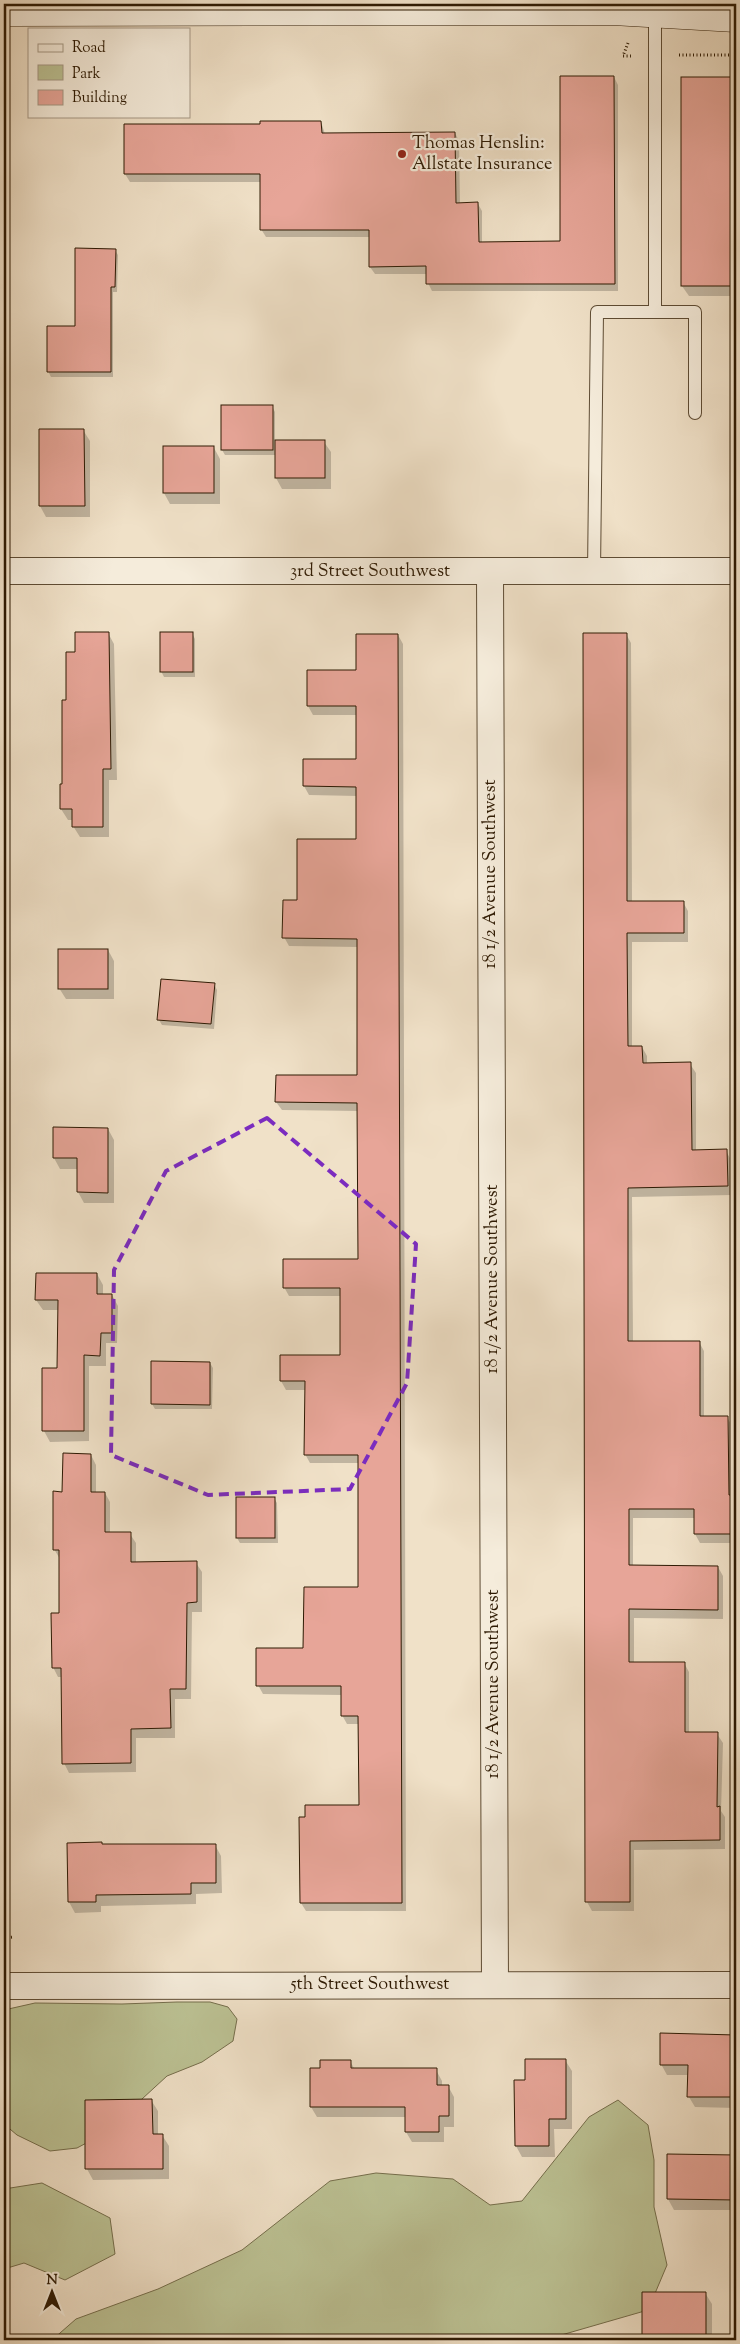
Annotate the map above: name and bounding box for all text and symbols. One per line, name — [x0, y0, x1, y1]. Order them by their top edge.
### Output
legend — [28, 28, 190, 118]
text: Road — [72, 38, 106, 59]
text: Park — [72, 64, 101, 85]
text: Building — [72, 88, 127, 109]
place label: Thomas Henslin: Allstate Insurance — [412, 131, 552, 178]
marker: Thomas Henslin: Allstate Insurance — [396, 148, 408, 160]
street label: 3rd Street Southwest — [290, 559, 450, 585]
street label: 18 1/2 Avenue Southwest — [478, 779, 504, 969]
street label: 18 1/2 Avenue Southwest — [480, 1184, 506, 1374]
street label: 18 1/2 Avenue Southwest — [481, 1589, 507, 1779]
street label: 5th Street Southwest — [289, 1972, 450, 1998]
north arrow — [28, 2266, 78, 2316]
text: N — [46, 2271, 58, 2291]

